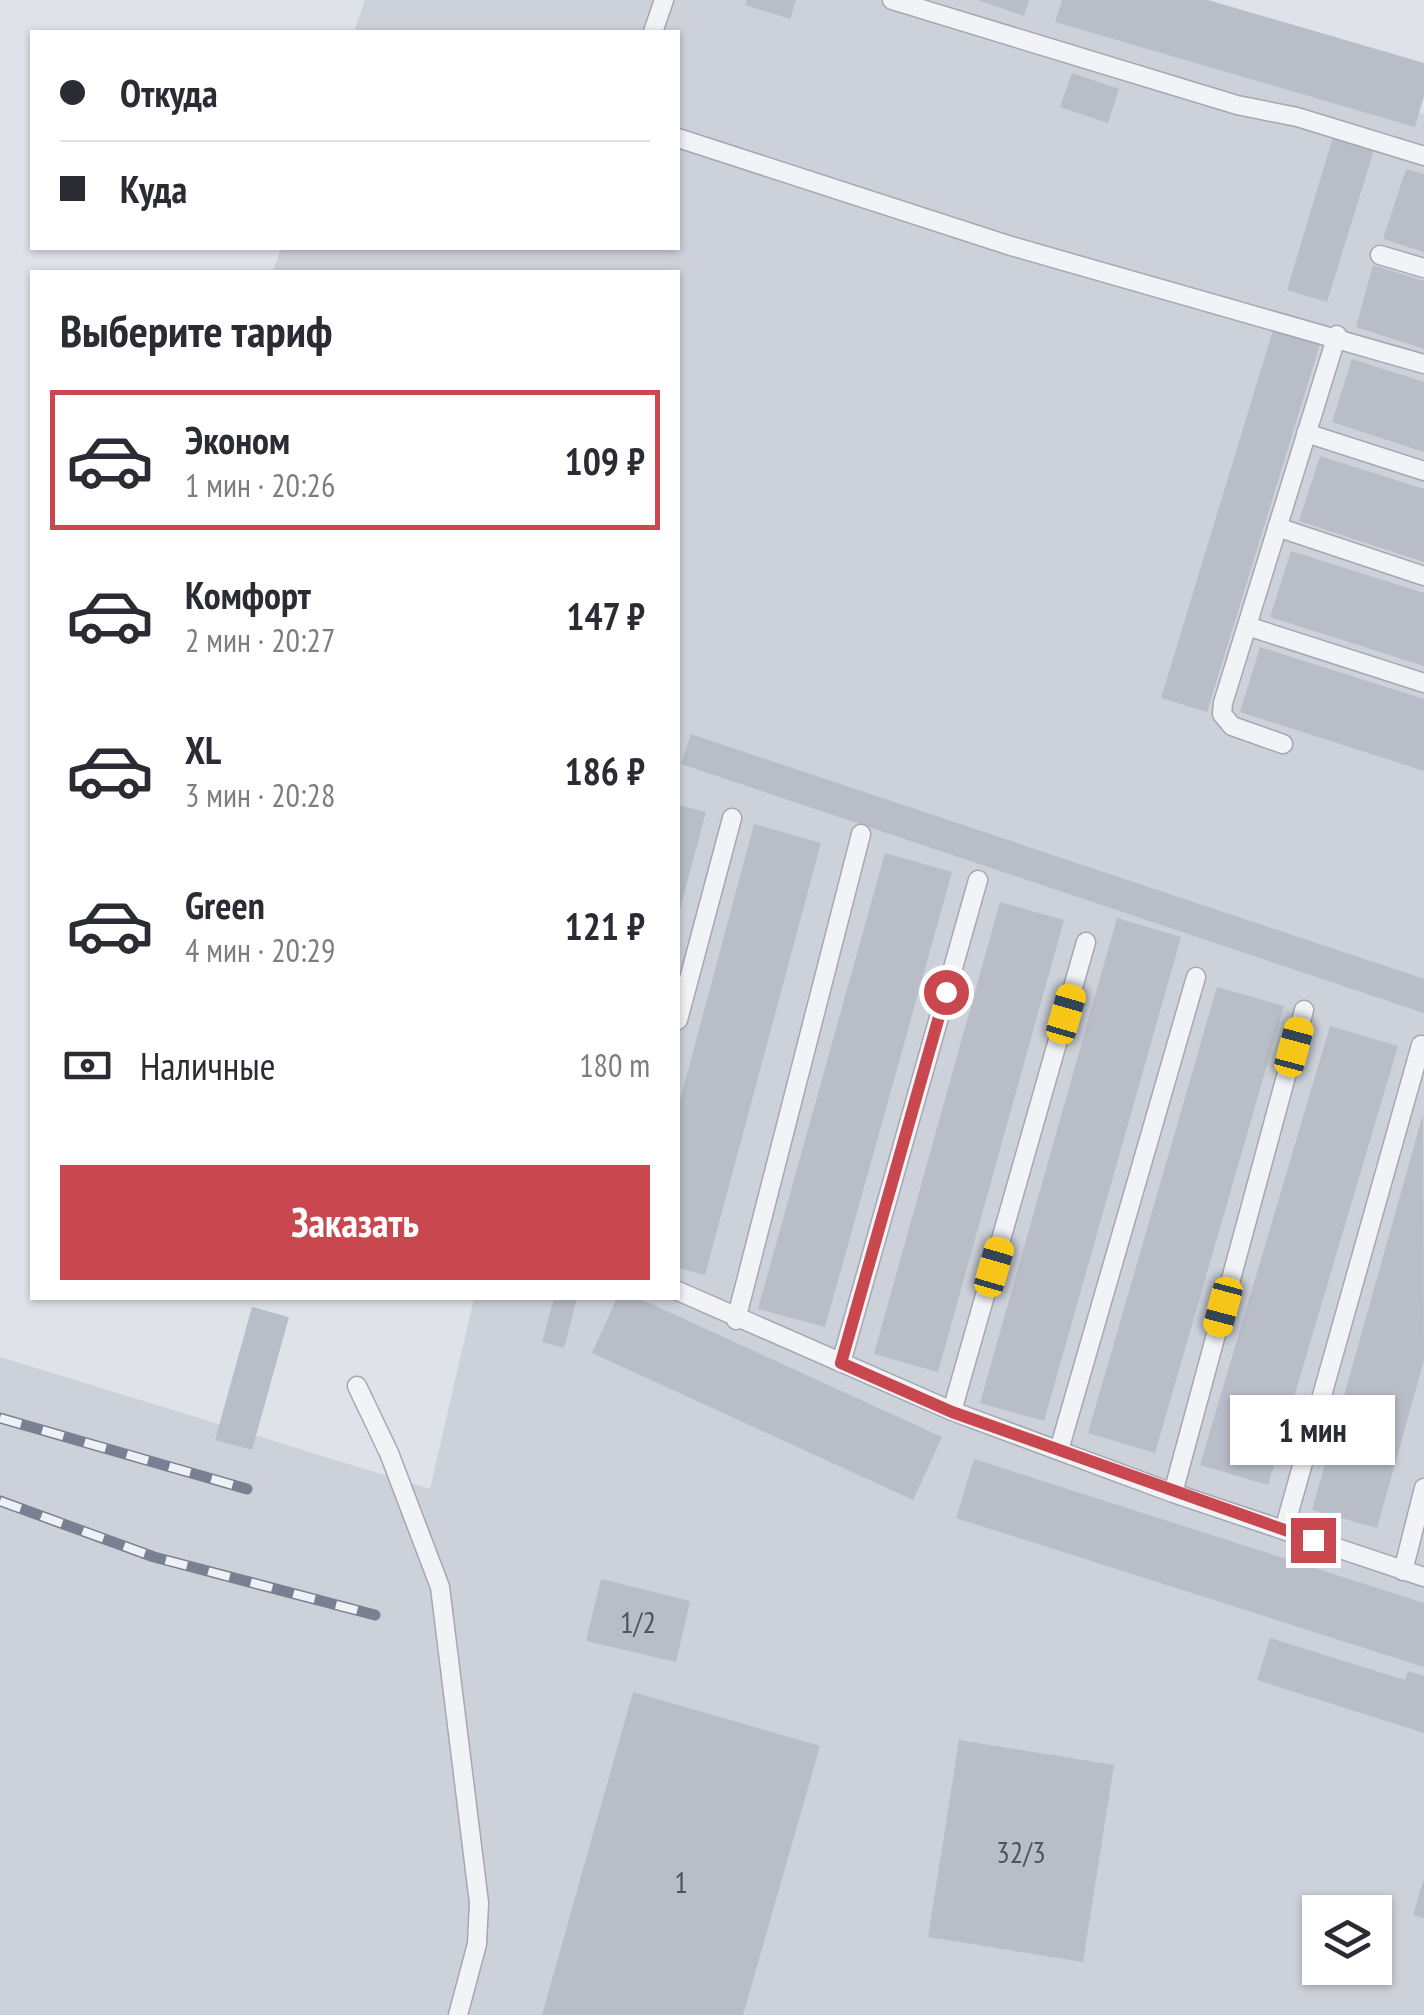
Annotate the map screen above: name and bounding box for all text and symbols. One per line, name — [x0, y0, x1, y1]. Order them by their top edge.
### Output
text: Откуда — [120, 68, 218, 117]
text: Куда — [120, 164, 187, 213]
text: Выберите тариф — [60, 301, 332, 359]
icon: car — [65, 415, 155, 505]
text: Эконом — [185, 415, 290, 464]
text: 109 ₽ — [565, 436, 645, 485]
text: 1 мин · 20:26 — [185, 464, 335, 506]
icon: car — [65, 570, 155, 660]
text: Комфорт — [185, 570, 311, 619]
text: 147 ₽ — [566, 591, 645, 640]
text: 2 мин · 20:27 — [185, 619, 335, 661]
icon: car — [65, 725, 155, 815]
text: XL — [185, 725, 221, 774]
text: 186 ₽ — [565, 746, 645, 795]
text: 3 мин · 20:28 — [185, 774, 335, 816]
icon: car — [65, 880, 155, 970]
text: Green — [185, 880, 265, 929]
text: 121 ₽ — [565, 901, 645, 950]
text: 4 мин · 20:29 — [185, 929, 335, 971]
route start — [924, 970, 969, 1015]
car — [1043, 981, 1089, 1047]
car — [1272, 1014, 1316, 1080]
icon: cash — [60, 1038, 115, 1093]
text: Наличные — [140, 1041, 275, 1090]
text: 180 m — [579, 1044, 650, 1086]
button: Заказать — [60, 1165, 650, 1280]
car — [971, 1234, 1017, 1300]
car — [1201, 1274, 1245, 1340]
callout: 1 мин — [1230, 1395, 1396, 1465]
text: 1 мин — [1278, 1409, 1347, 1451]
route end — [1291, 1518, 1336, 1563]
house number: 1/2 — [620, 1602, 656, 1641]
house number: 32/3 — [996, 1832, 1046, 1871]
house number: 1 — [674, 1862, 688, 1901]
map controls — [1302, 1895, 1392, 1985]
button: layers — [1302, 1895, 1392, 1985]

